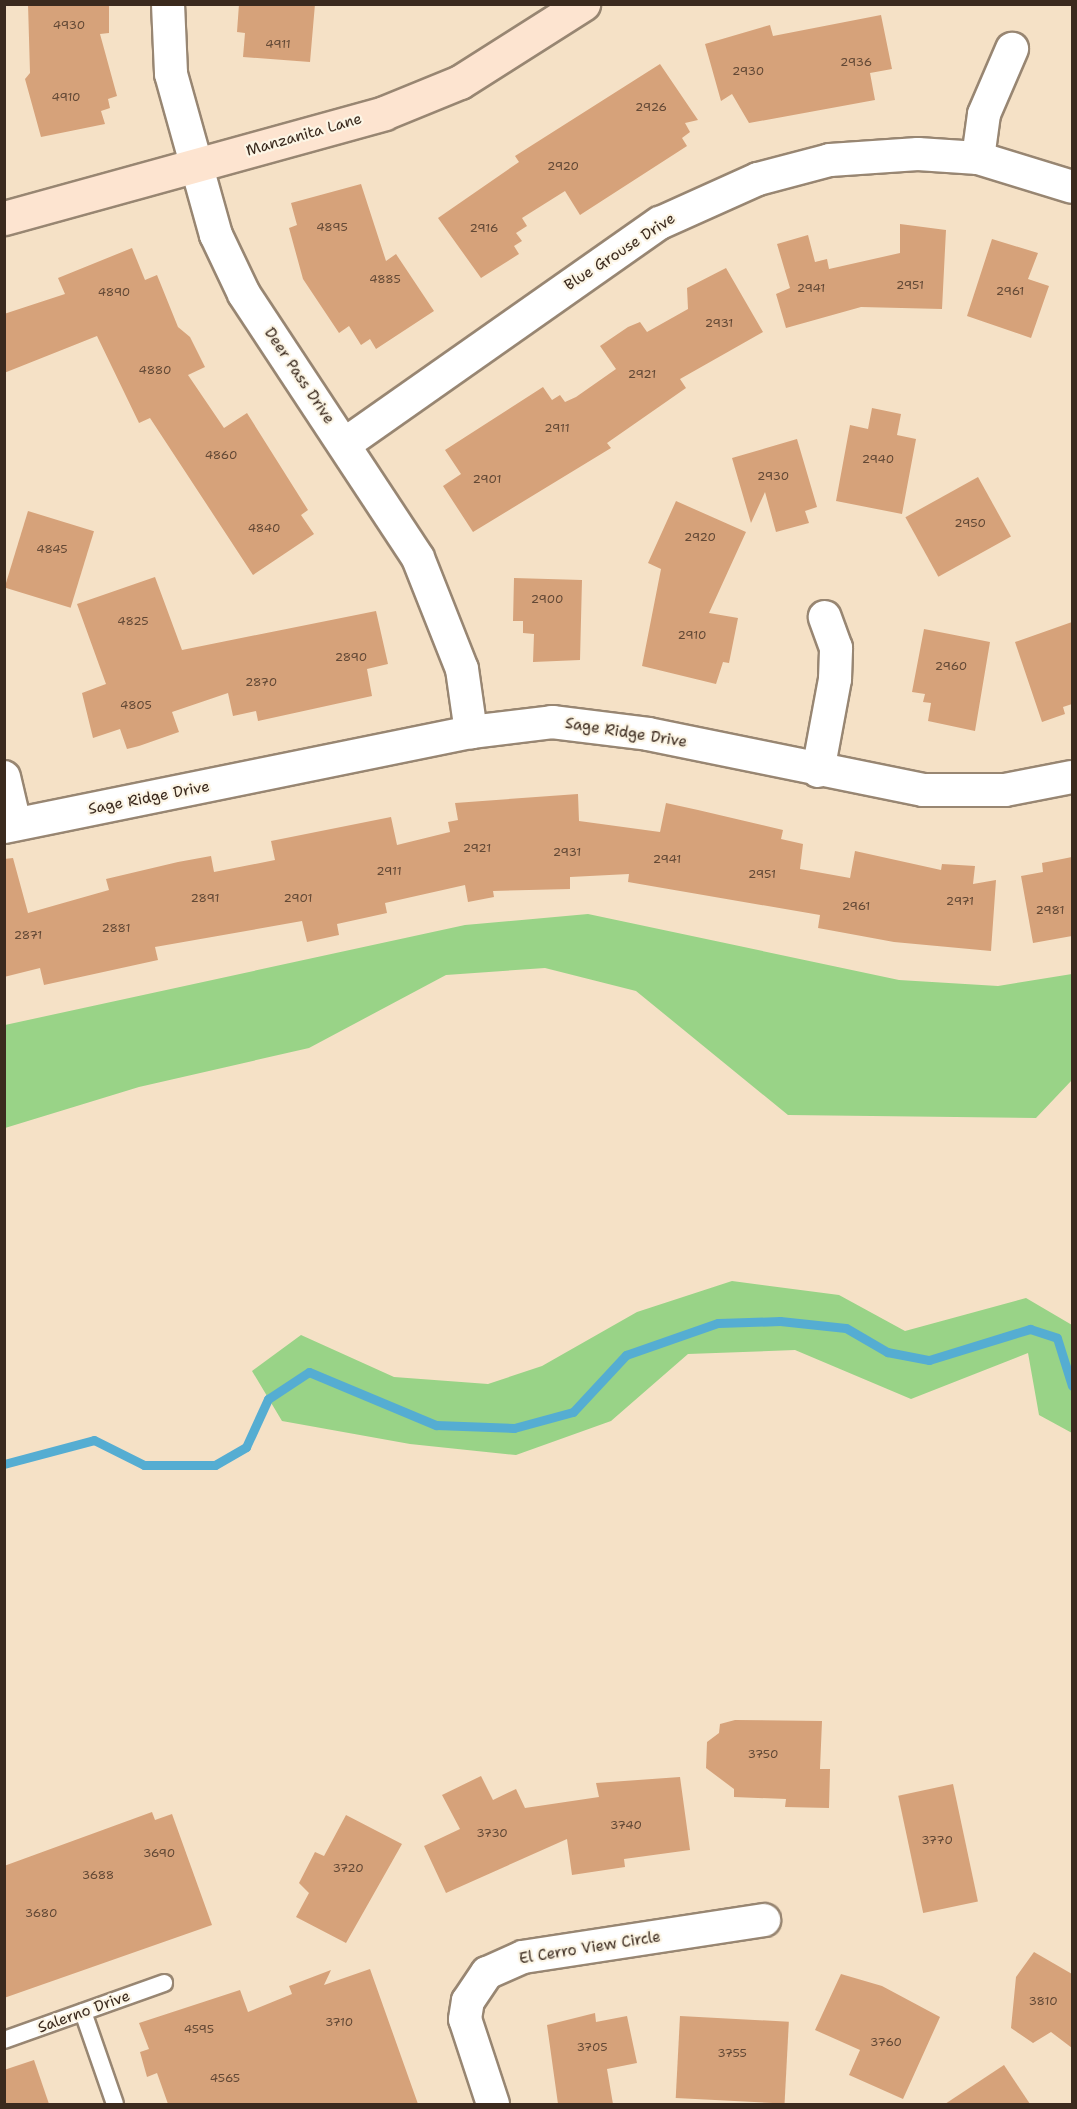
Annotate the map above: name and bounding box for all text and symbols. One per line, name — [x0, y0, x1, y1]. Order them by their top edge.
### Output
house number: 4930 — [53, 19, 85, 33]
house number: 4911 — [265, 38, 291, 52]
house number: 2936 — [840, 56, 872, 70]
house number: 2930 — [732, 65, 764, 79]
house number: 4910 — [52, 91, 80, 105]
house number: 2926 — [635, 101, 667, 115]
street label: Manzanita Lane — [244, 110, 364, 160]
house number: 2920 — [547, 160, 579, 174]
street label: Blue Grouse Drive — [561, 209, 679, 295]
house number: 4895 — [316, 221, 348, 235]
house number: 2916 — [470, 222, 498, 236]
house number: 4885 — [369, 273, 401, 287]
house number: 2951 — [896, 279, 924, 293]
house number: 2941 — [797, 282, 825, 296]
house number: 2961 — [996, 285, 1024, 299]
house number: 4890 — [98, 286, 130, 300]
house number: 2931 — [705, 317, 733, 331]
street label: Deer Pass Drive — [260, 324, 338, 428]
house number: 4880 — [139, 364, 171, 378]
house number: 2921 — [628, 368, 656, 382]
house number: 2911 — [544, 422, 570, 436]
house number: 4860 — [205, 449, 237, 463]
house number: 2940 — [862, 453, 894, 467]
house number: 2930 — [757, 470, 789, 484]
house number: 2901 — [472, 473, 502, 487]
house number: 2950 — [954, 517, 986, 531]
house number: 4840 — [248, 522, 280, 536]
house number: 2920 — [684, 531, 716, 545]
house number: 4845 — [36, 543, 68, 557]
house number: 2900 — [531, 593, 563, 607]
house number: 4825 — [117, 615, 149, 629]
house number: 2910 — [678, 629, 706, 643]
house number: 2890 — [335, 651, 367, 665]
house number: 2960 — [935, 660, 967, 674]
house number: 2870 — [245, 676, 277, 690]
house number: 4805 — [120, 699, 152, 713]
street label: Sage Ridge Drive — [564, 714, 688, 752]
street label: Sage Ridge Drive — [87, 777, 211, 819]
house number: 2921 — [463, 842, 491, 856]
house number: 2931 — [553, 846, 581, 860]
house number: 2941 — [653, 853, 681, 867]
house number: 2911 — [376, 865, 402, 879]
house number: 2951 — [748, 868, 776, 882]
house number: 2891 — [191, 892, 219, 906]
house number: 2901 — [283, 892, 313, 906]
house number: 2971 — [946, 895, 974, 909]
house number: 2961 — [842, 900, 870, 914]
house number: 2981 — [1036, 904, 1064, 918]
house number: 2881 — [101, 922, 131, 936]
house number: 2871 — [14, 929, 42, 943]
house number: 3750 — [748, 1748, 778, 1762]
house number: 3740 — [610, 1819, 642, 1833]
house number: 3730 — [476, 1827, 508, 1841]
house number: 3770 — [921, 1834, 953, 1848]
house number: 3690 — [143, 1847, 175, 1861]
house number: 3720 — [332, 1862, 364, 1876]
house number: 3688 — [82, 1869, 114, 1883]
house number: 3680 — [25, 1907, 57, 1921]
street label: El Cerro View Circle — [518, 1928, 662, 1968]
street label: Salerno Drive — [35, 1987, 133, 2037]
house number: 3810 — [1028, 1995, 1058, 2009]
house number: 3710 — [325, 2016, 353, 2030]
house number: 4595 — [184, 2023, 214, 2037]
house number: 3760 — [870, 2036, 902, 2050]
house number: 3705 — [576, 2041, 608, 2055]
house number: 3755 — [717, 2047, 747, 2061]
house number: 4565 — [210, 2072, 240, 2086]

